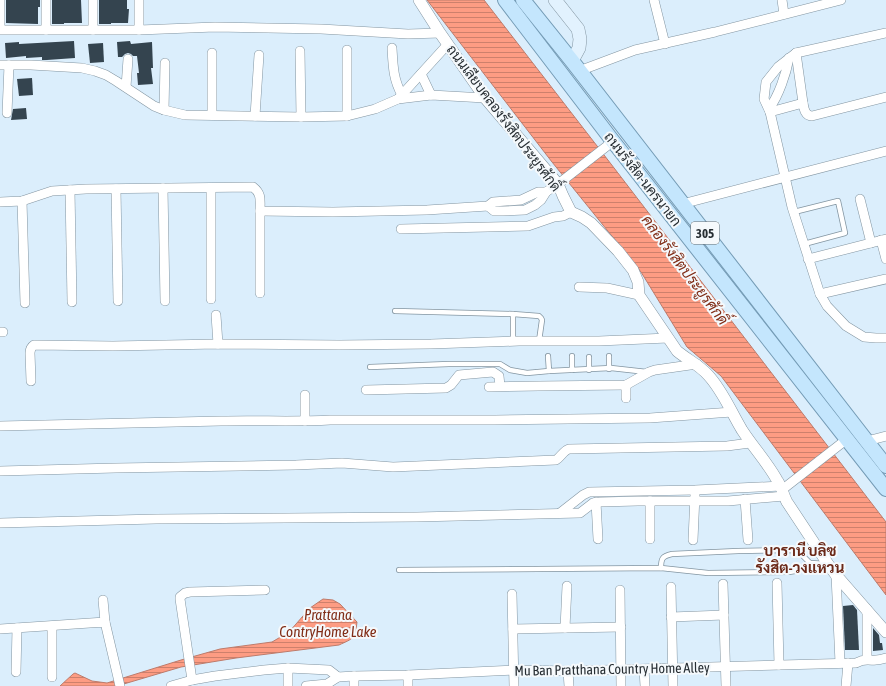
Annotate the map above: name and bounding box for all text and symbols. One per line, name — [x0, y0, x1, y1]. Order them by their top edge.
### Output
street label: ถนนเลียบคลองรังสิตประยูรศักดิ์ — [442, 39, 568, 196]
street label: ถนนรังสิต-นครนายก — [601, 129, 685, 229]
water label: คลองรังสิตประยูรศักดิ์ — [637, 208, 739, 331]
road number: 305 — [691, 222, 719, 244]
district label: บารานี บลิซ รังสิต-วงแหวน — [756, 541, 845, 576]
water label: Prattana ContryHome Lake — [279, 606, 377, 640]
street label: Mu Ban Pratthana Country Home Alley — [514, 659, 710, 679]

